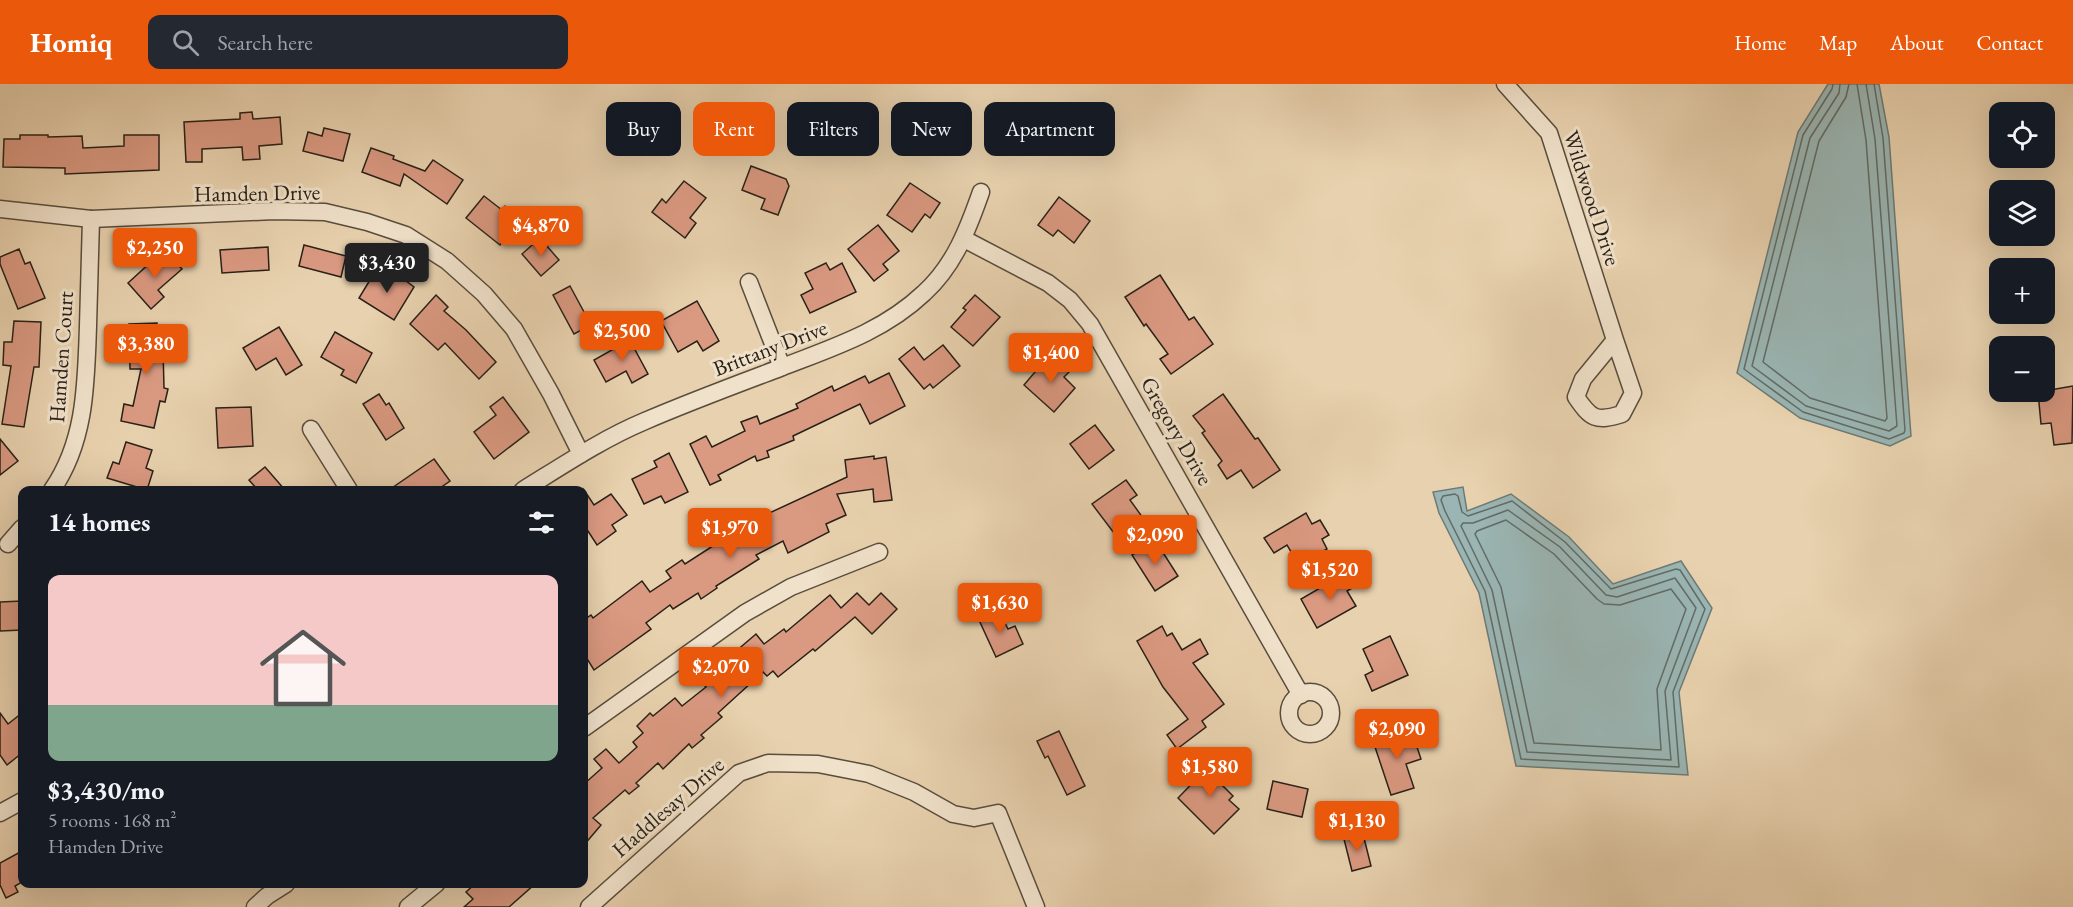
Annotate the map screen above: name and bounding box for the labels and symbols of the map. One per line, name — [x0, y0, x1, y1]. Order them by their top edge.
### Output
street label: Wildwood Drive — [1557, 127, 1628, 270]
street label: Hamden Drive — [194, 177, 321, 209]
pin: $4,870 — [492, 206, 590, 257]
pin: $2,250 — [106, 228, 204, 279]
pin: $3,430 — [338, 243, 436, 294]
street label: Hamden Court — [42, 290, 80, 424]
pin: $2,500 — [573, 311, 671, 362]
street label: Brittany Drive — [709, 313, 832, 383]
pin: $3,380 — [97, 324, 195, 375]
pin: $1,400 — [1002, 333, 1100, 384]
street label: Gregory Drive — [1134, 371, 1220, 491]
pin: $1,970 — [681, 508, 779, 559]
pin: $2,090 — [1106, 515, 1204, 566]
pin: $1,520 — [1281, 550, 1379, 601]
pin: $1,630 — [951, 583, 1049, 634]
pin: $2,070 — [672, 647, 770, 698]
pin: $2,090 — [1348, 709, 1446, 760]
pin: $1,580 — [1161, 747, 1259, 798]
street label: Haddlesay Drive — [606, 750, 730, 864]
pin: $1,130 — [1308, 801, 1406, 852]

